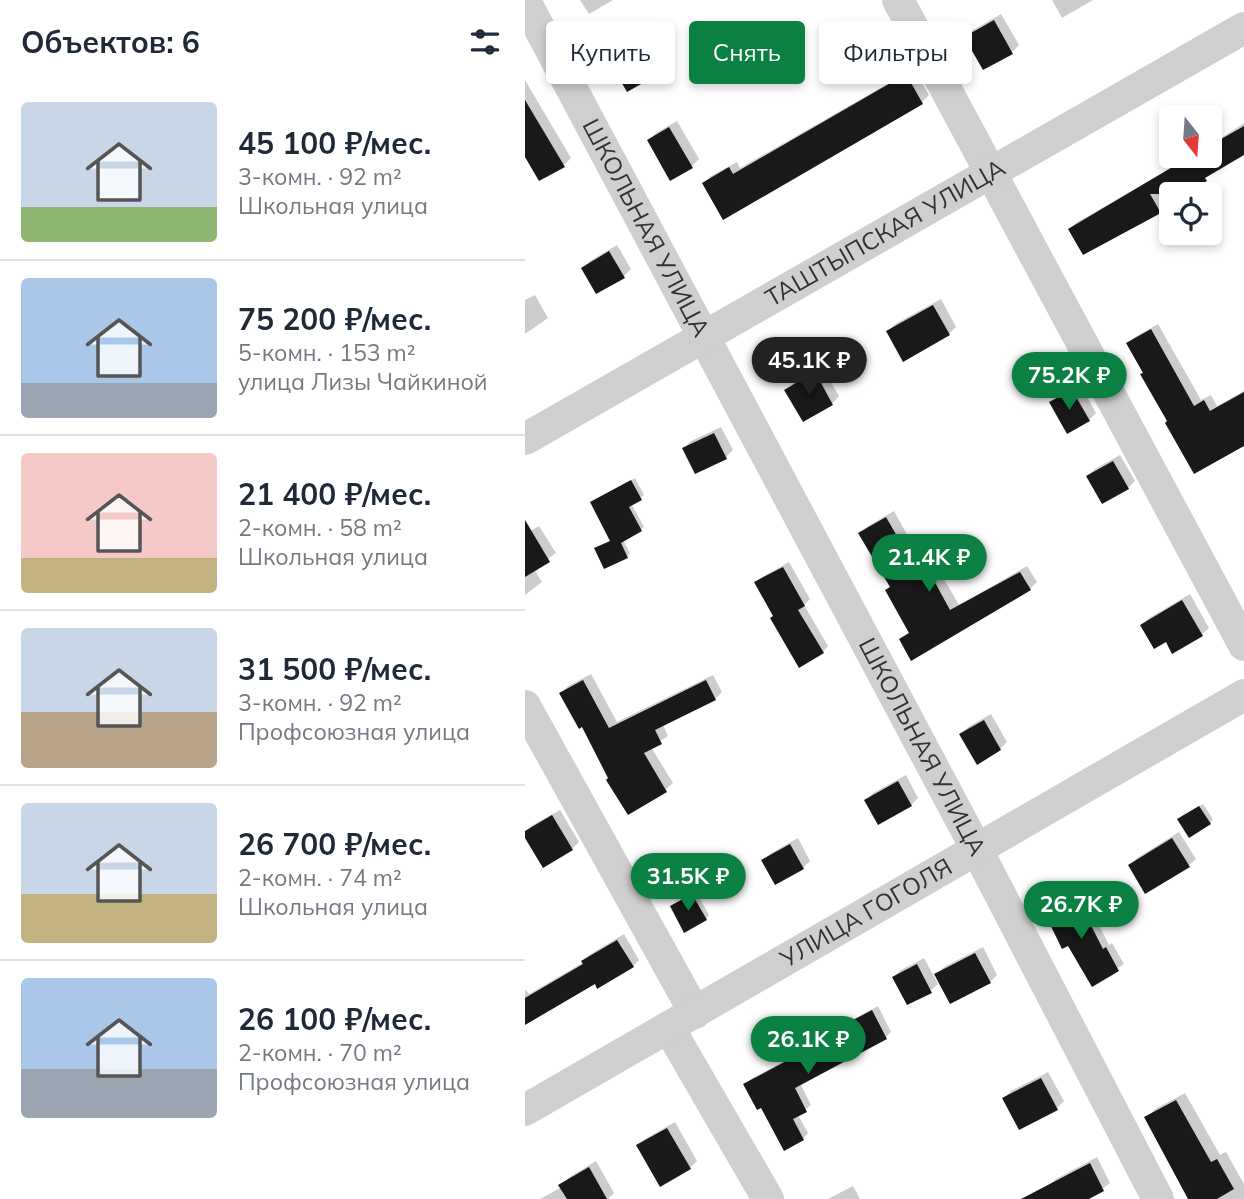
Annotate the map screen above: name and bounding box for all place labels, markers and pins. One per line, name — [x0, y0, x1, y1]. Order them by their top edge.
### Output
pin: 45.1K ₽ — [744, 338, 874, 397]
pin: 75.2K ₽ — [1004, 352, 1134, 412]
pin: 21.4K ₽ — [864, 534, 994, 594]
pin: 31.5K ₽ — [623, 853, 753, 913]
pin: 26.7K ₽ — [1016, 881, 1146, 941]
pin: 26.1K ₽ — [743, 1016, 873, 1076]

